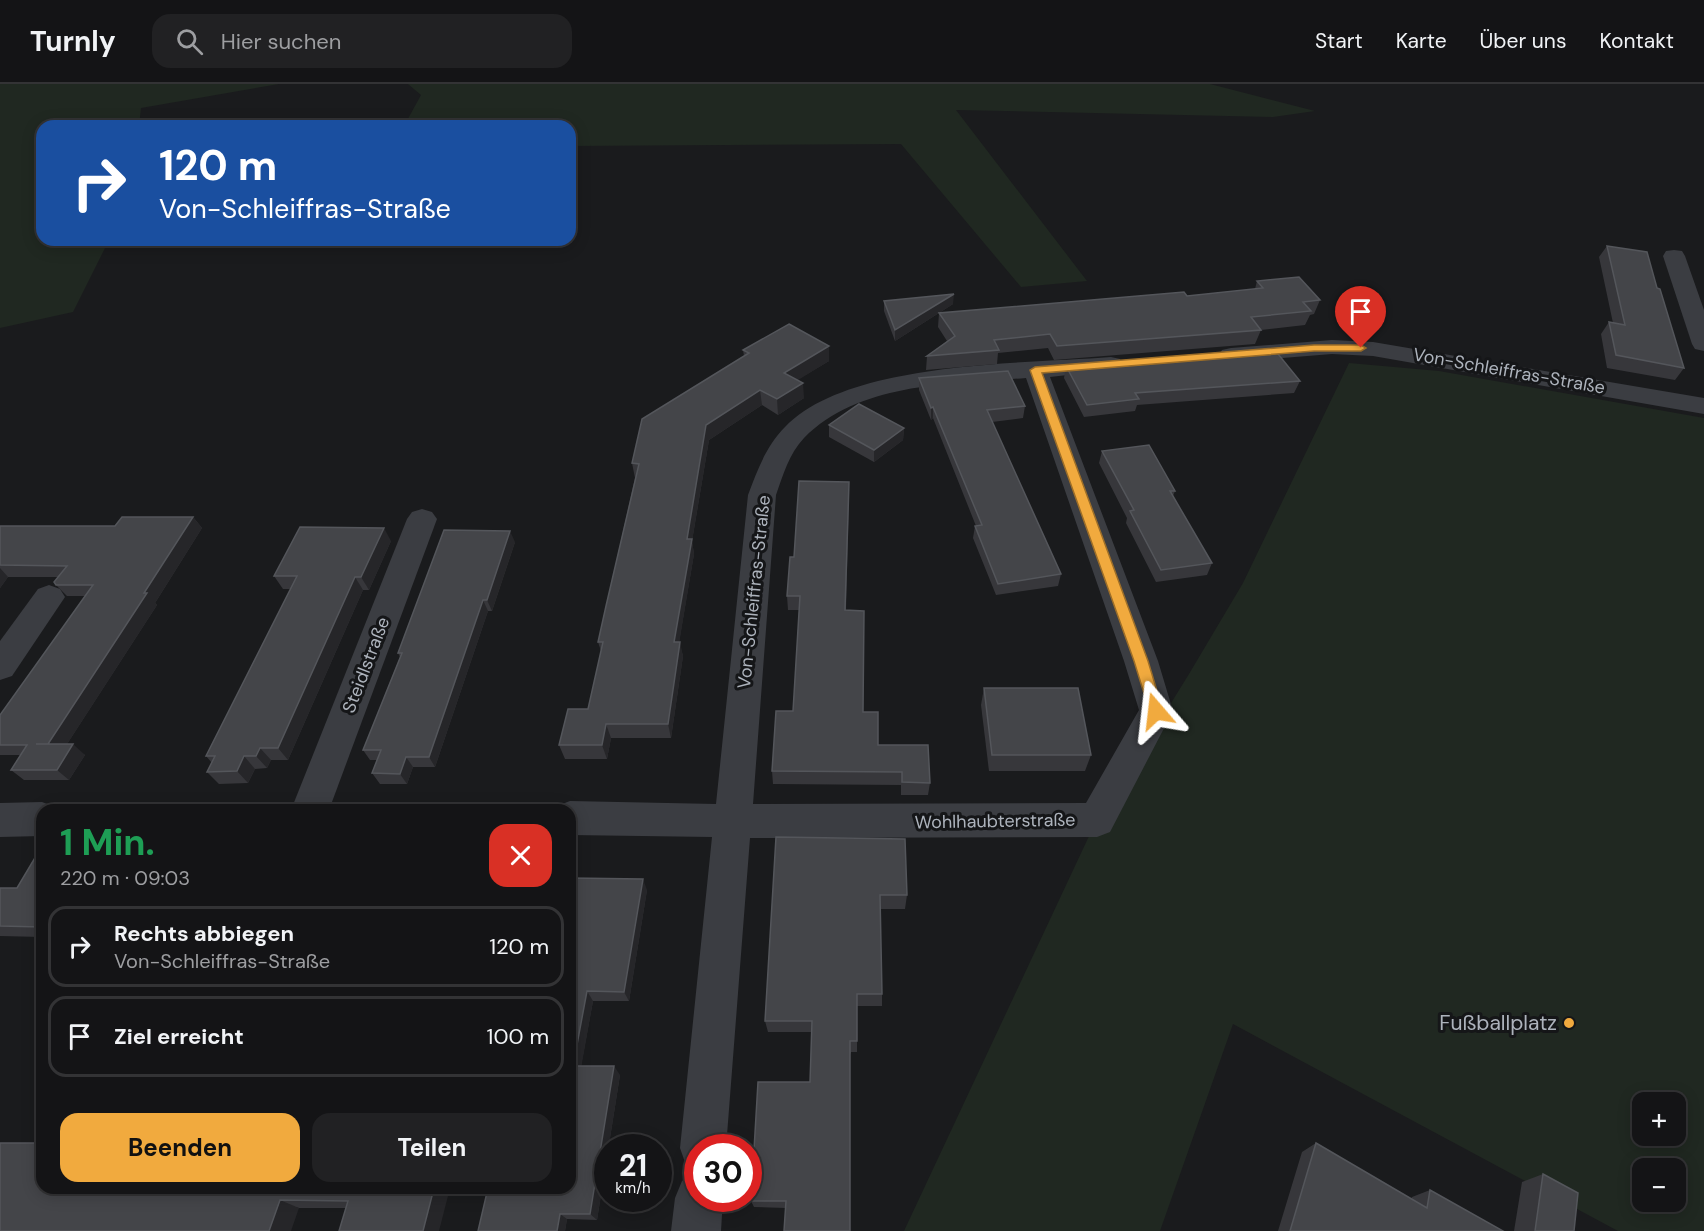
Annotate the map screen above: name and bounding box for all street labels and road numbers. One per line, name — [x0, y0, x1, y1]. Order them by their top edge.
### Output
street label: Von-Schleiffras-Straße — [1411, 342, 1607, 400]
street label: Von-Schleiffras-Straße — [732, 494, 776, 690]
street label: Steidlstraße — [337, 614, 395, 716]
street label: Wohlhaubterstraße — [914, 808, 1076, 834]

